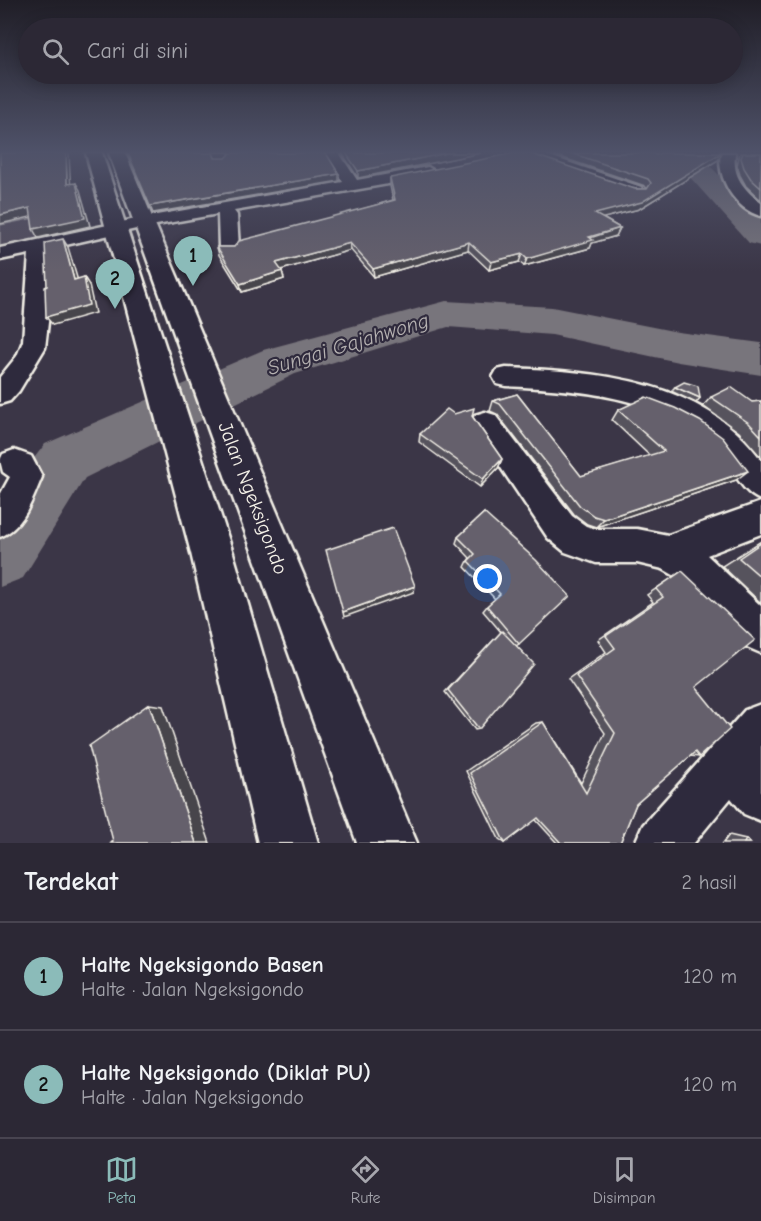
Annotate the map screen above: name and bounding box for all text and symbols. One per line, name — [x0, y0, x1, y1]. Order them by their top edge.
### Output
search box — [18, 18, 743, 84]
icon: search — [39, 35, 72, 68]
text: Cari di sini — [87, 38, 188, 64]
pin: 1 — [174, 236, 212, 286]
pin: 2 — [96, 260, 134, 309]
water label: Sungai Gajahwong — [265, 308, 431, 380]
street label: Jalan Ngeksigondo — [213, 418, 293, 578]
your location — [473, 564, 502, 593]
text: Terdekat — [24, 867, 118, 897]
text: 2 hasil — [682, 871, 737, 894]
text: Halte Ngeksigondo Basen — [81, 952, 324, 978]
text: 1 — [40, 965, 47, 988]
text: 120 m — [683, 965, 737, 988]
text: Halte · Jalan Ngeksigondo — [81, 978, 304, 1001]
text: Halte Ngeksigondo (Diklat PU) — [81, 1060, 371, 1086]
text: 2 — [39, 1073, 48, 1096]
text: 120 m — [683, 1073, 737, 1096]
text: Halte · Jalan Ngeksigondo — [81, 1086, 304, 1109]
tab: Peta — [105, 1153, 138, 1207]
tab: Rute — [349, 1153, 382, 1207]
tab: Disimpan — [593, 1153, 656, 1207]

